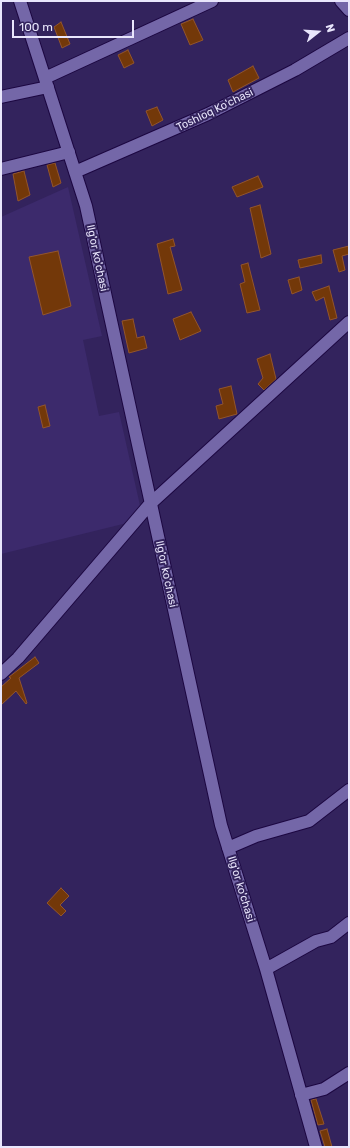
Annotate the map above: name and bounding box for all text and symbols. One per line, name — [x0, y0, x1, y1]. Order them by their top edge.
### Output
scale bar — [14, 12, 136, 38]
north arrow — [298, 12, 338, 52]
text: 100 m — [19, 20, 53, 34]
text: N — [323, 23, 337, 34]
street label: Toshloq Ko'chasi — [175, 86, 255, 134]
street label: Ilg'or ko'chasi — [83, 223, 111, 293]
street label: Ilg'or ko'chasi — [152, 539, 180, 609]
street label: Ilg'or ko'chasi — [225, 855, 257, 923]

